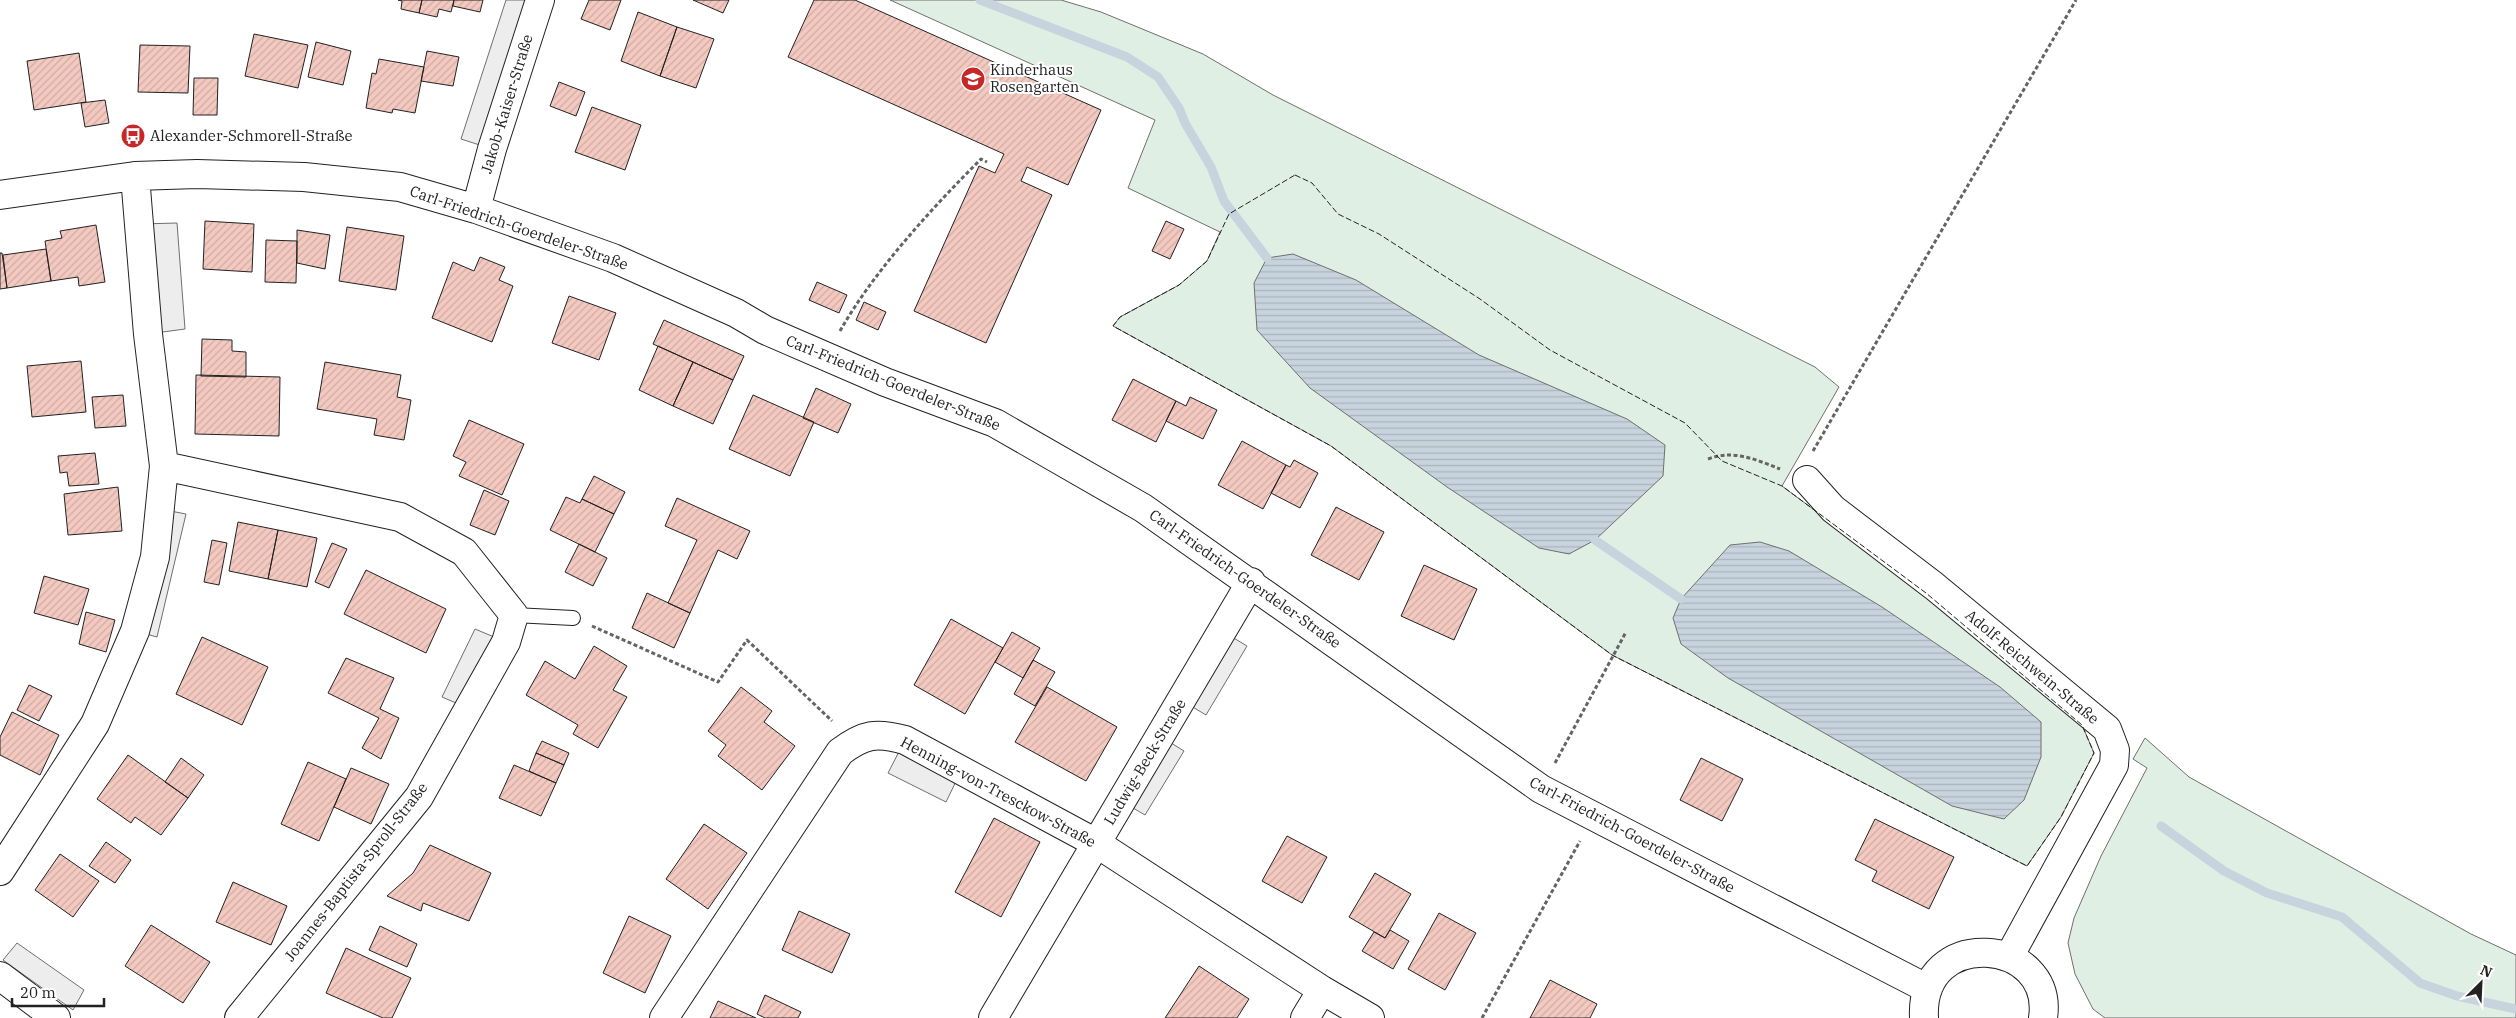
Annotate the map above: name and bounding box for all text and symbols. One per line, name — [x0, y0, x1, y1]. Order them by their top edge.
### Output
street label: Jakob-Kaiser-Straße — [476, 32, 537, 176]
place label: Kinderhaus Rosengarten — [990, 60, 1080, 96]
school or university icon: Kinderhaus Rosengarten — [960, 66, 986, 92]
bus stop icon: Alexander-Schmorell-Straße — [120, 123, 146, 149]
place label: Alexander-Schmorell-Straße — [150, 126, 353, 145]
street label: Carl-Friedrich-Goerdeler-Straße — [407, 181, 631, 274]
street label: Carl-Friedrich-Goerdeler-Straße — [783, 331, 1003, 434]
street label: Carl-Friedrich-Goerdeler-Straße — [1146, 505, 1345, 652]
street label: Adolf-Reichwein-Straße — [1962, 605, 2103, 728]
street label: Ludwig-Beck-Straße — [1099, 695, 1190, 828]
street label: Henning-von-Tresckow-Straße — [897, 732, 1099, 851]
street label: Carl-Friedrich-Goerdeler-Straße — [1526, 772, 1738, 897]
street label: Joannes-Baptista-Sproll-Straße — [280, 778, 431, 965]
north arrow — [2456, 958, 2506, 1008]
text: N — [2478, 961, 2495, 982]
scale bar — [12, 976, 105, 1008]
text: 20 m — [20, 983, 56, 1002]

